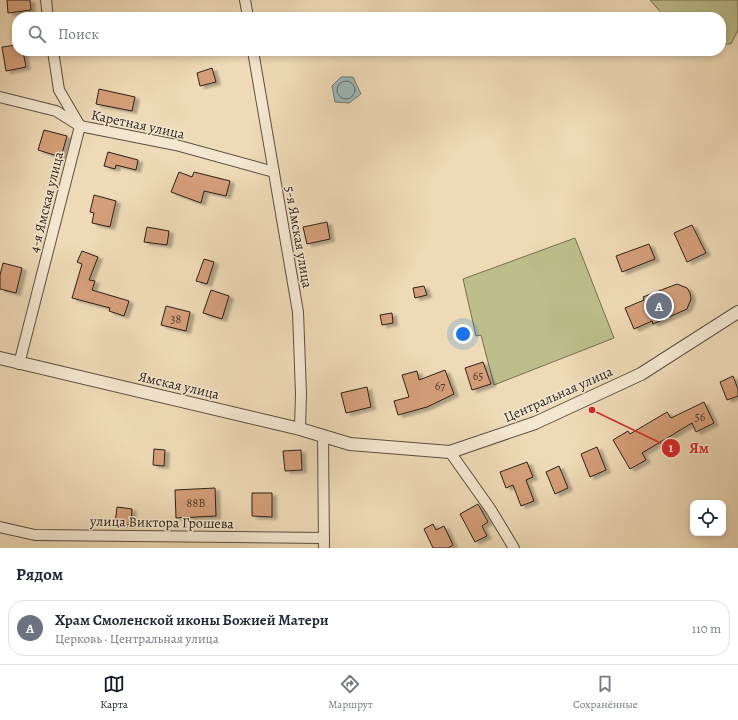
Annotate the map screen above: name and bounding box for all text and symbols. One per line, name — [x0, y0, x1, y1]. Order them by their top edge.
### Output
search box — [12, 12, 726, 56]
icon: search — [26, 23, 48, 45]
text: Поиск — [58, 24, 99, 44]
street label: Каретная улица — [89, 105, 187, 144]
street label: 4-я Ямская улица — [25, 149, 68, 255]
street label: 5-я Ямская улица — [280, 185, 317, 290]
pin: A — [646, 291, 672, 321]
house number: 38 — [171, 311, 182, 327]
your location — [453, 324, 473, 344]
street label: Центральная улица — [501, 362, 616, 427]
street label: Ямская улица — [137, 367, 222, 404]
house number: 65 — [473, 368, 483, 384]
house number: 67 — [435, 378, 446, 394]
house number: 56 — [695, 409, 706, 425]
callout: Ям — [661, 434, 717, 461]
text: Ям — [689, 438, 709, 458]
text: 1 — [669, 440, 674, 456]
house number: 88В — [187, 495, 205, 511]
map controls — [690, 500, 726, 536]
button: locate — [690, 500, 726, 536]
street label: улица Виктора Грошева — [89, 512, 235, 533]
text: Рядом — [16, 563, 63, 586]
text: Храм Смоленской иконы Божией Матери — [55, 610, 329, 630]
text: A — [26, 620, 34, 637]
text: 110 m — [692, 620, 721, 637]
text: Церковь · Центральная улица — [55, 630, 219, 647]
tab: Карта — [100, 673, 128, 712]
tab: Маршрут — [328, 673, 373, 712]
tab: Сохранённые — [573, 673, 638, 712]

